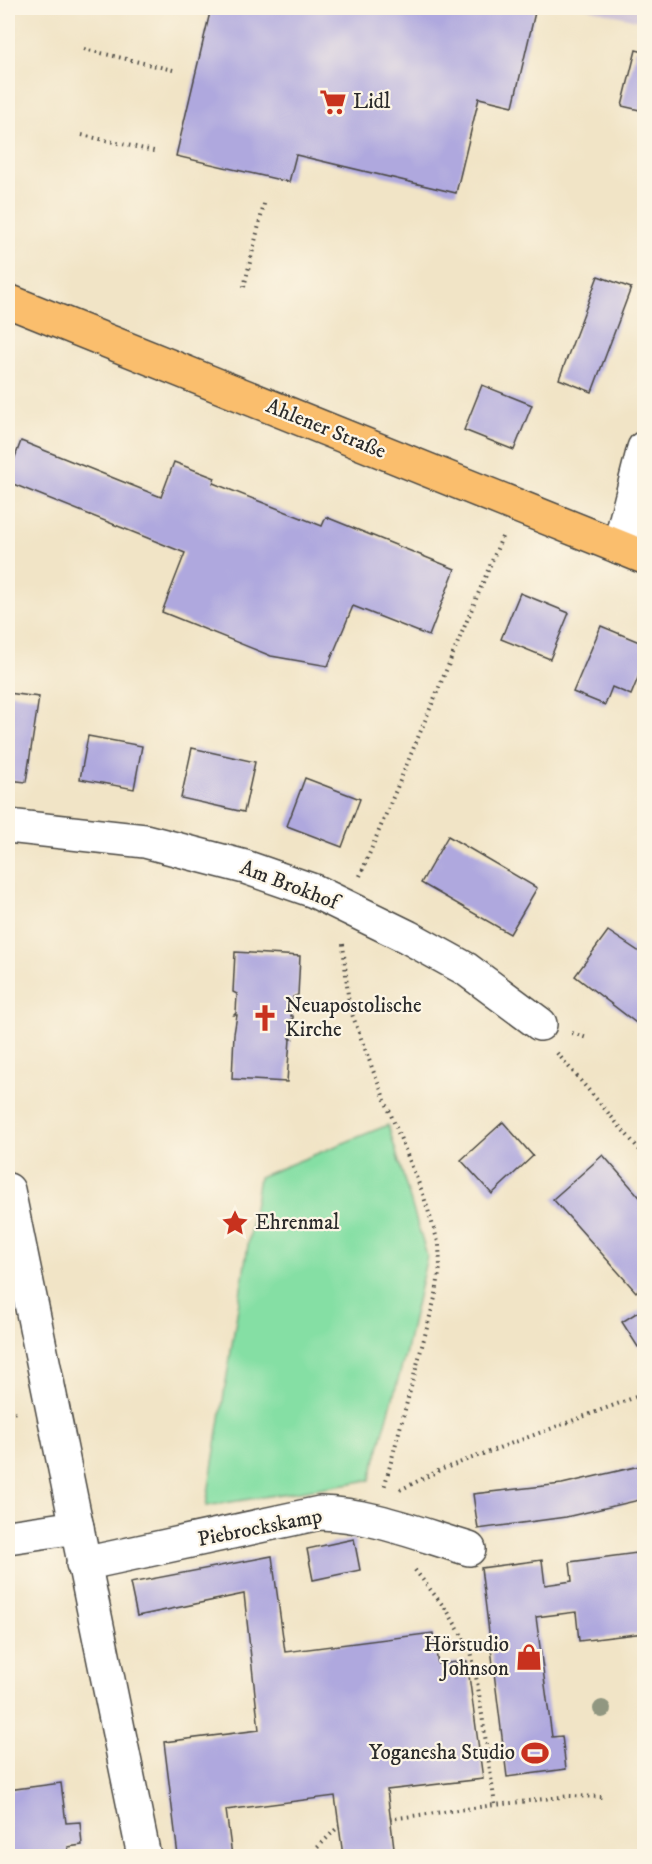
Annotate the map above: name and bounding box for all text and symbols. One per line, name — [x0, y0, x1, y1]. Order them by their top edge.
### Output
supermarket icon: Lidl — [318, 87, 348, 117]
place label: Lidl — [353, 89, 391, 115]
street label: Ahlener Straße — [262, 393, 390, 465]
street label: Am Brokhof — [236, 854, 345, 917]
place label: Neuapostolische Kirche — [285, 993, 422, 1043]
church icon: Neuapostolische Kirche — [250, 1003, 280, 1033]
place icon: Ehrenmal — [220, 1208, 250, 1238]
place label: Ehrenmal — [255, 1210, 340, 1236]
street label: Piebrockskamp — [196, 1503, 324, 1553]
place label: Hörstudio Johnson — [424, 1632, 509, 1682]
shop icon: Hörstudio Johnson — [514, 1642, 544, 1672]
sports icon: Yoganesha Studio — [520, 1738, 550, 1768]
place label: Yoganesha Studio — [369, 1740, 515, 1766]

